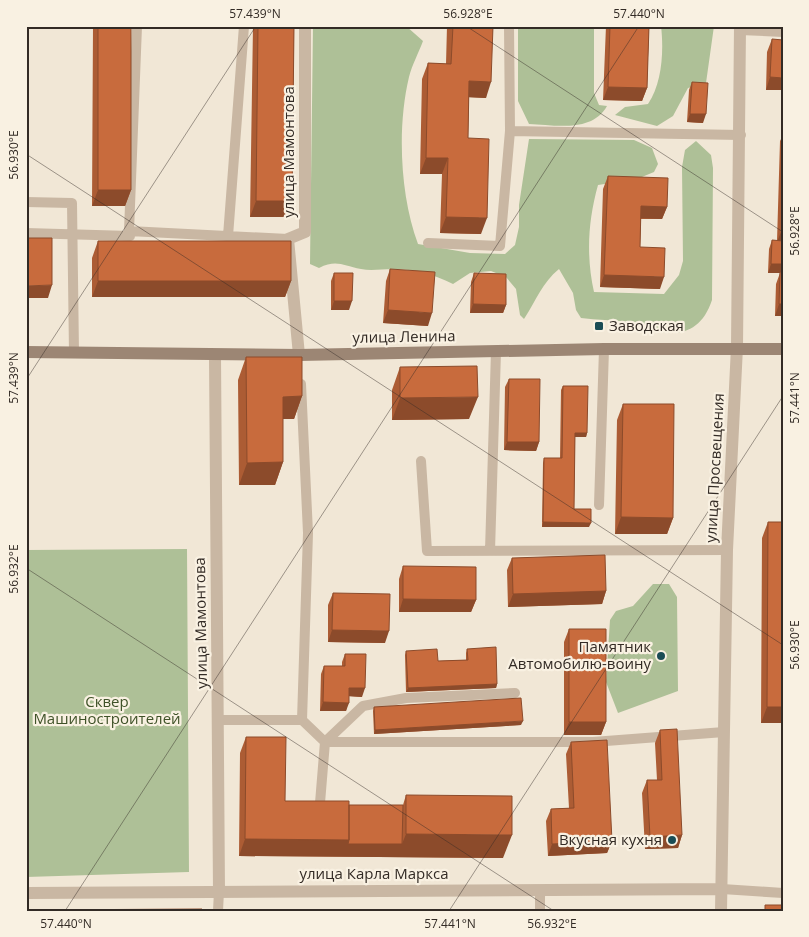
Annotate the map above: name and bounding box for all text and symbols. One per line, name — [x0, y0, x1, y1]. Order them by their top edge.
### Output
text: 57.439°N — [229, 5, 281, 22]
text: 56.928°E — [443, 5, 493, 22]
text: 57.440°N — [613, 5, 665, 22]
street label: улица Мамонтова — [278, 86, 298, 218]
text: 56.930°E — [5, 130, 22, 180]
text: 56.928°E — [786, 206, 803, 256]
place label: Заводская — [609, 315, 684, 335]
marker: Заводская — [593, 320, 605, 332]
street label: улица Ленина — [352, 325, 456, 347]
text: 57.439°N — [5, 352, 22, 404]
text: 57.441°N — [786, 372, 803, 424]
street label: улица Просвещения — [700, 393, 728, 543]
text: 56.932°E — [5, 544, 22, 594]
street label: улица Мамонтова — [189, 557, 211, 689]
text: 56.930°E — [786, 620, 803, 670]
place label: Памятник Автомобилю-воину — [508, 636, 651, 673]
marker: Памятник Автомобилю-воину — [655, 650, 667, 662]
park label: Сквер Машиностроителей — [33, 691, 181, 728]
place label: Вкусная кухня — [559, 829, 662, 849]
marker: Вкусная кухня — [666, 834, 678, 846]
street label: улица Карла Маркса — [299, 863, 449, 883]
text: 57.440°N — [40, 915, 92, 932]
text: 57.441°N — [424, 915, 476, 932]
text: 56.932°E — [527, 915, 577, 932]

